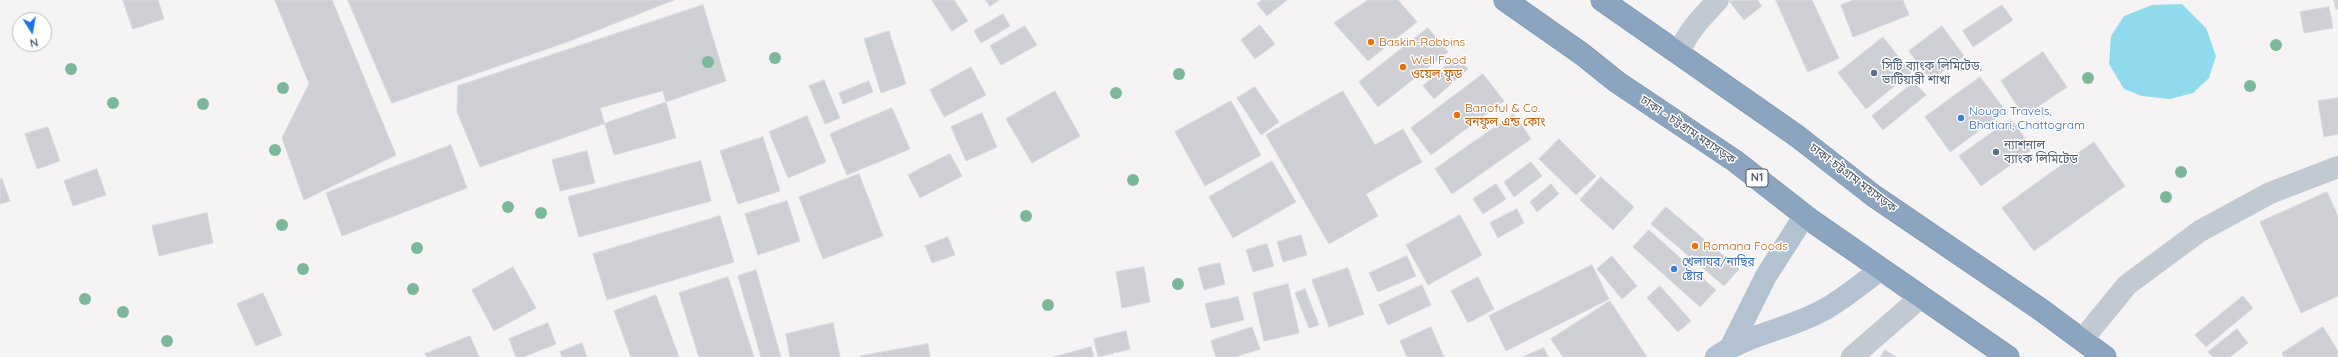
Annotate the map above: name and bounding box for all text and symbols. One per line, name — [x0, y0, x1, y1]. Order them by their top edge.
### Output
north arrow — [12, 12, 52, 52]
text: N — [29, 35, 39, 50]
place label: Baskin-Robbins — [1379, 35, 1465, 49]
marker: Baskin-Robbins — [1366, 37, 1376, 47]
place label: Well Food ওয়েল ফুড — [1411, 53, 1466, 81]
place label: সিটি ব্যাংক লিমিটেড, ভাটিয়ারী শাখা — [1882, 59, 1982, 87]
marker: Well Food ওয়েল ফুড — [1398, 62, 1408, 72]
marker: সিটি ব্যাংক লিমিটেড, ভাটিয়ারী শাখা — [1869, 68, 1879, 78]
street label: ঢাকা - চট্টগ্রাম মহাসড়ক — [1638, 93, 1738, 167]
place label: Banoful & Co. বনফুল এন্ড কোং — [1465, 101, 1546, 129]
place label: Nouga Travels, Bhatiari, Chattogram — [1969, 104, 2085, 132]
marker: Banoful & Co. বনফুল এন্ড কোং — [1452, 110, 1462, 120]
marker: Nouga Travels, Bhatiari, Chattogram — [1956, 113, 1966, 123]
place label: ন্যাশনাল ব্যাংক লিমিটেড — [2004, 138, 2078, 166]
street label: ঢাকা-চট্টগ্রাম মহাসড়ক — [1807, 141, 1899, 215]
marker: ন্যাশনাল ব্যাংক লিমিটেড — [1991, 147, 2001, 157]
road number: N1 — [1746, 169, 1768, 187]
place label: Romana Foods — [1703, 239, 1788, 253]
marker: Romana Foods — [1690, 241, 1700, 251]
place label: খেলাঘর/নাছির ষ্টোর — [1682, 255, 1755, 283]
marker: খেলাঘর/নাছির ষ্টোর — [1669, 264, 1679, 274]

